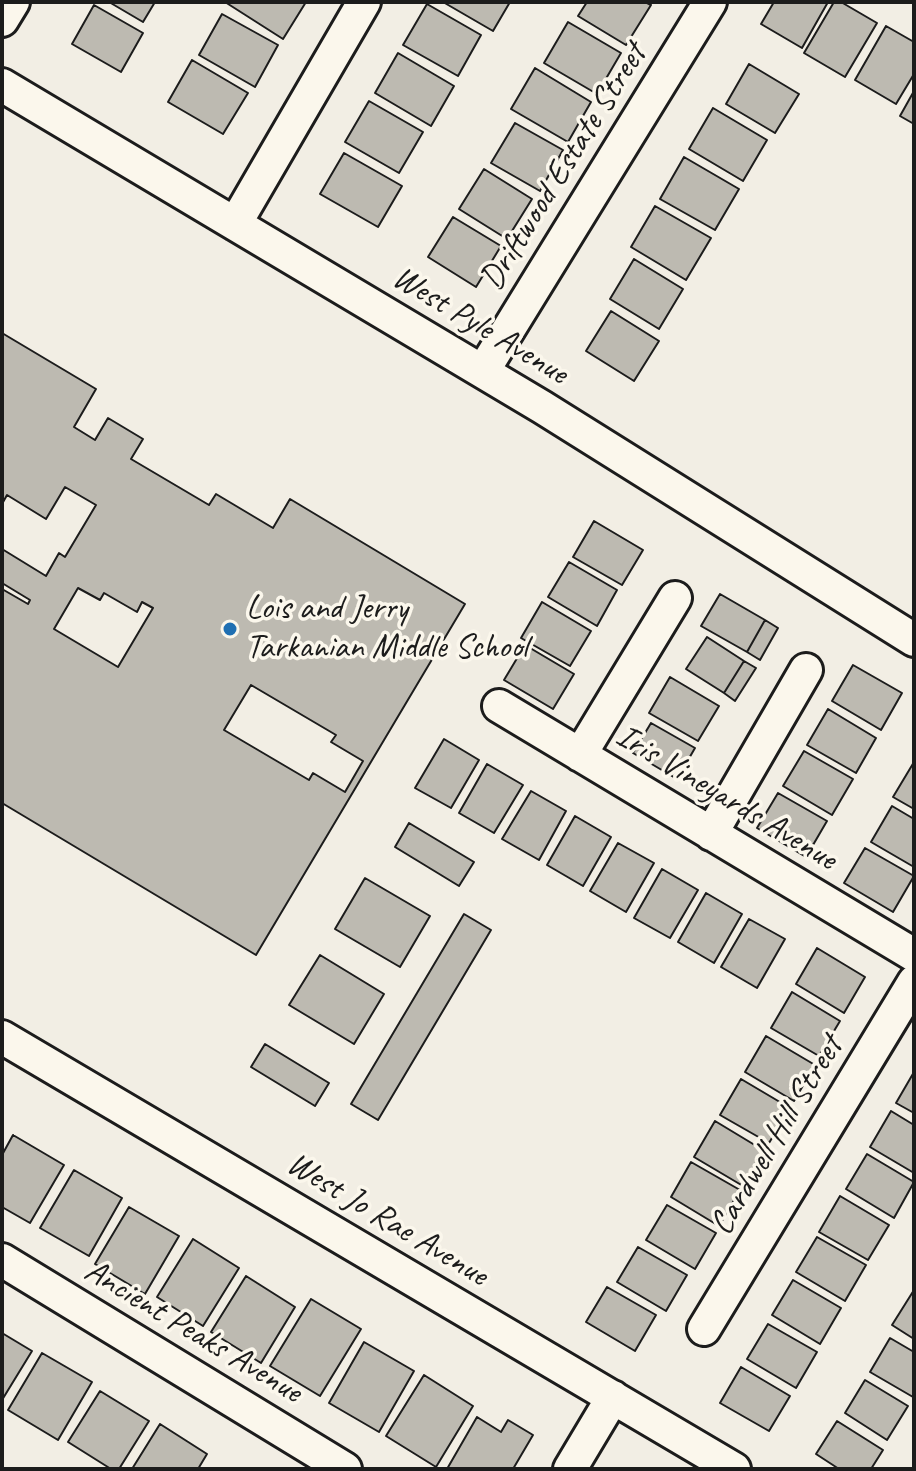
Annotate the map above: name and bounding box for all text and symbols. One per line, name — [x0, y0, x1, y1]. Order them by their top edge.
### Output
street label: Driftwood Estate Street — [472, 37, 656, 297]
street label: West Pyle Avenue — [385, 258, 575, 394]
place label: Lois and Jerry Tarkanian Middle School — [246, 589, 528, 668]
marker: Lois and Jerry Tarkanian Middle School — [221, 620, 239, 638]
street label: Iris Vineyards Avenue — [608, 716, 844, 880]
street label: Cardwell Hill Street — [702, 1029, 852, 1243]
street label: West Jo Rae Avenue — [279, 1144, 495, 1296]
street label: Ancient Peaks Avenue — [77, 1251, 309, 1413]

